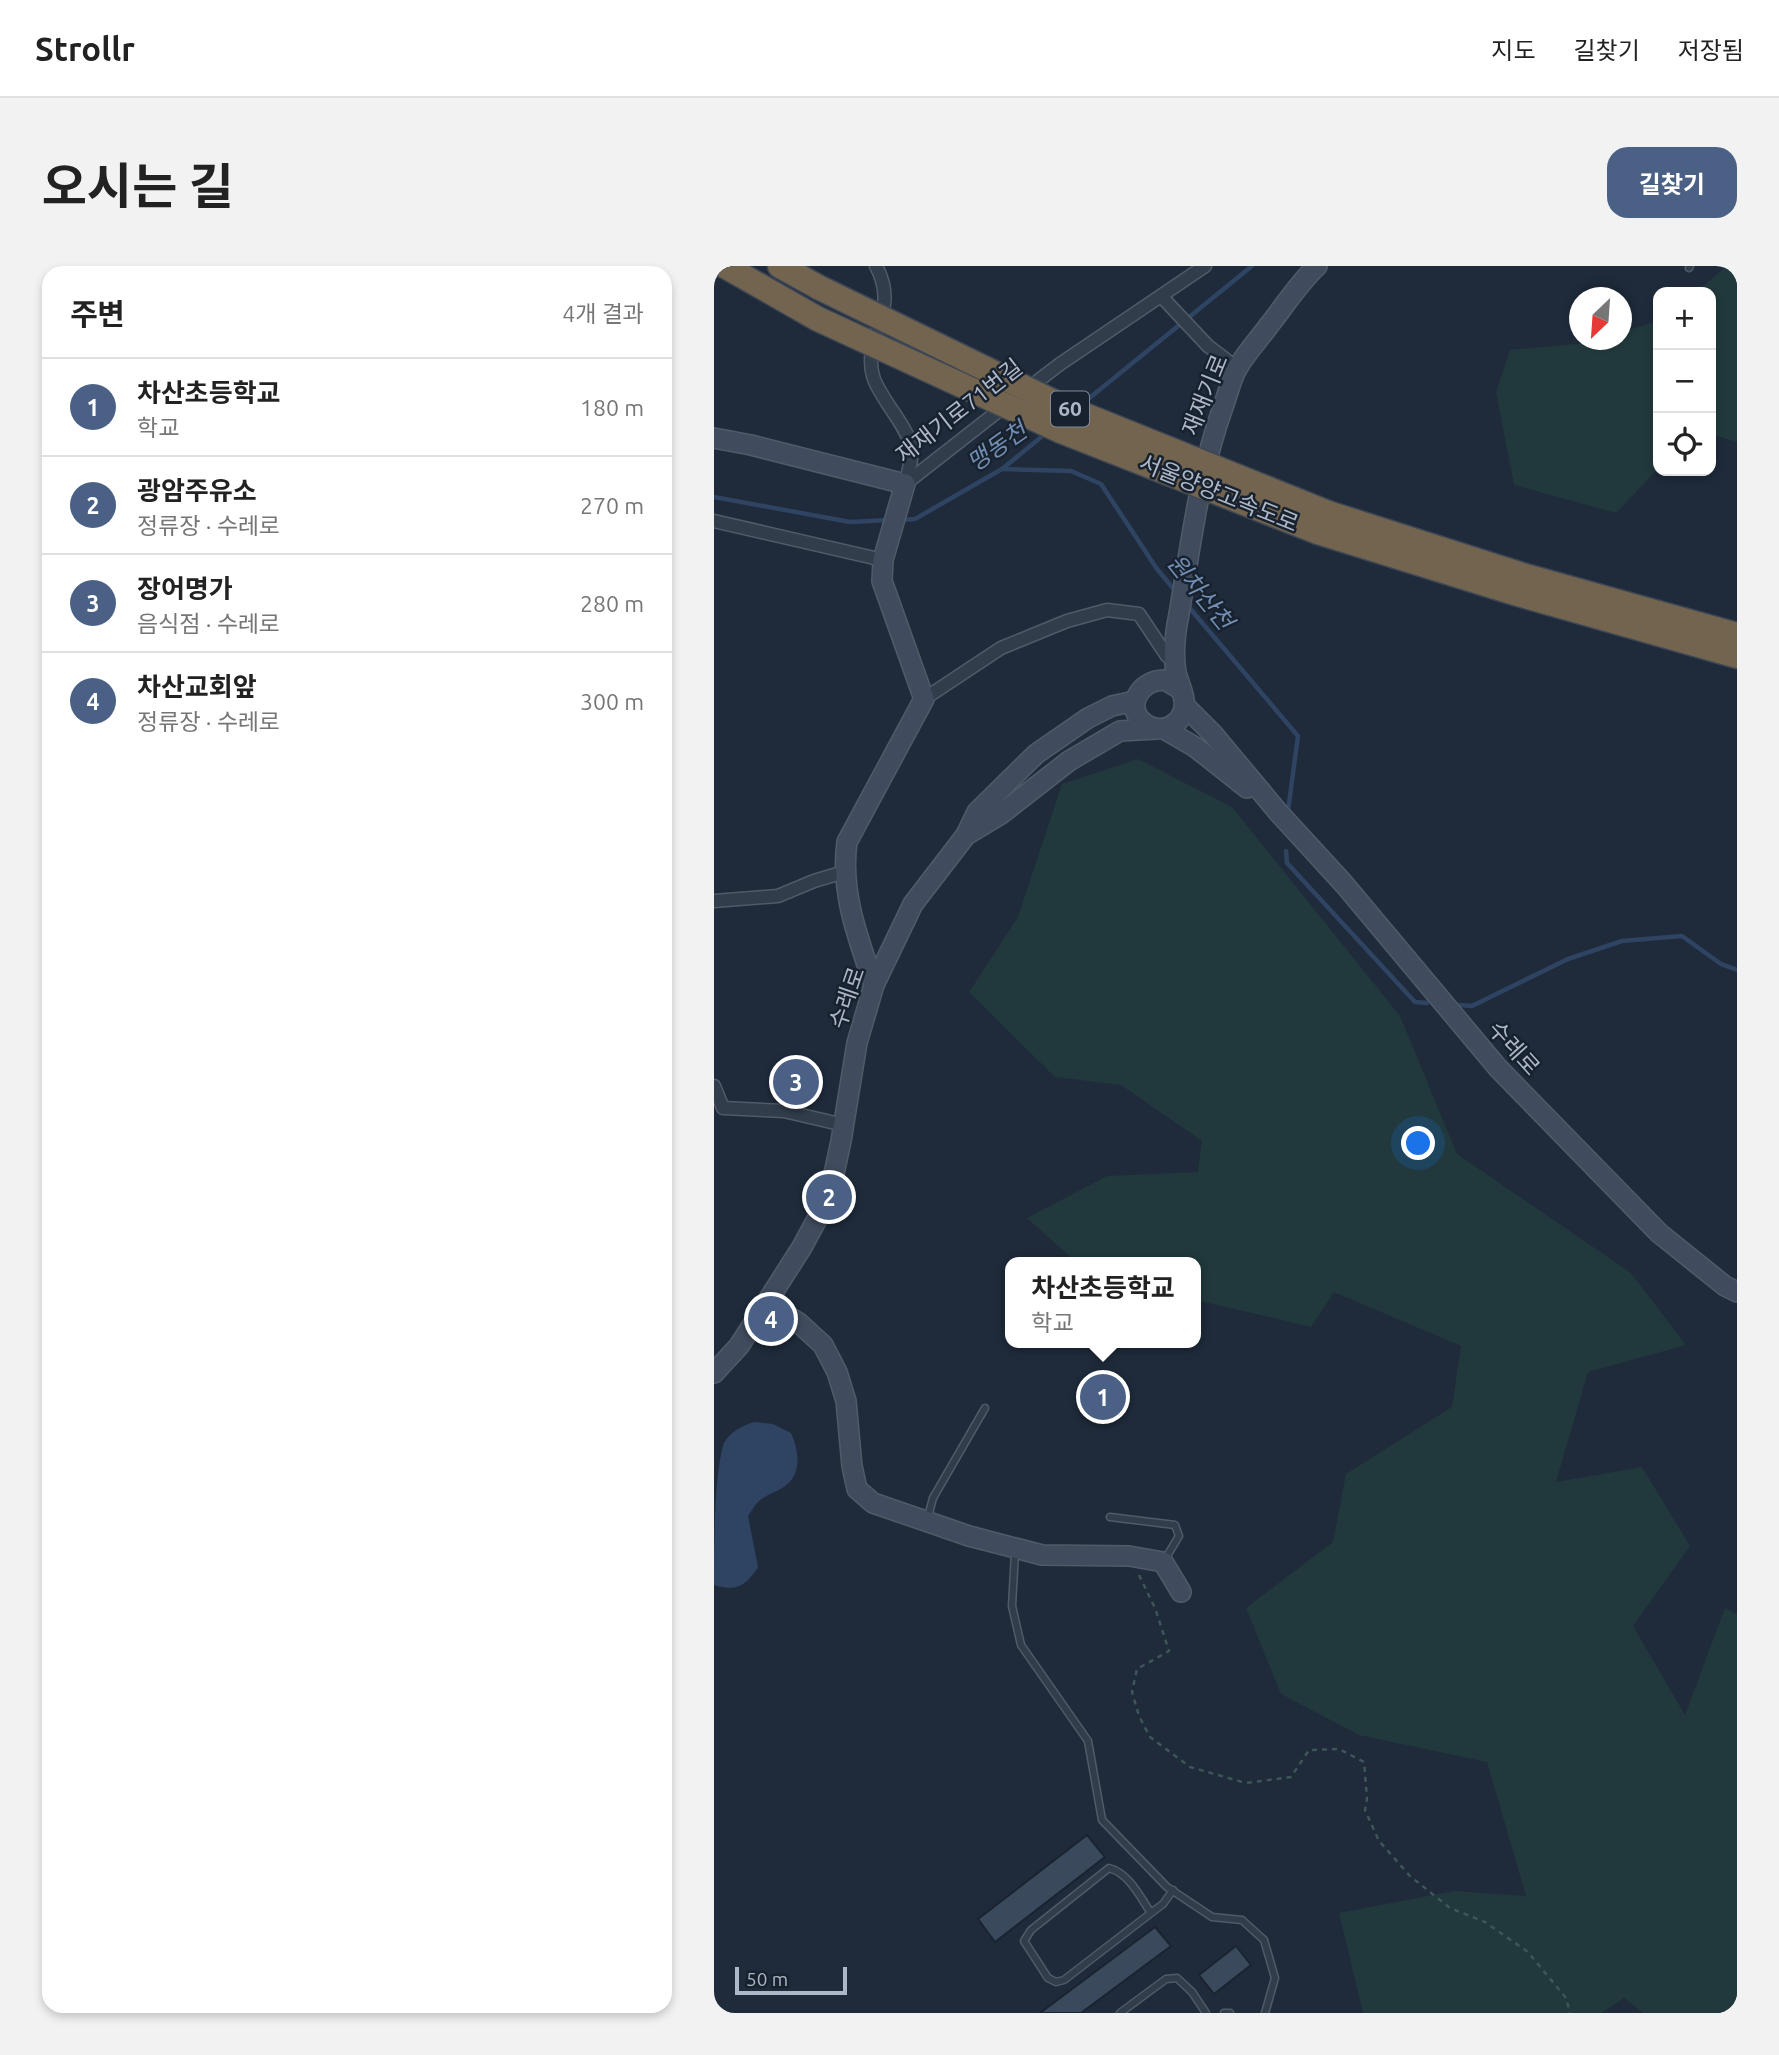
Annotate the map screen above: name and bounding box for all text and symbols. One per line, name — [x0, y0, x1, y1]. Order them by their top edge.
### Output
text: Strollr — [35, 30, 135, 67]
text: 지도 — [1491, 37, 1536, 64]
text: 길찾기 — [1574, 37, 1640, 64]
text: 저장됨 — [1678, 37, 1744, 64]
button: 길찾기 — [1607, 147, 1737, 218]
text: 오시는 길 — [42, 158, 234, 213]
north arrow — [1569, 287, 1632, 350]
map controls — [1653, 287, 1716, 476]
button: + — [1653, 287, 1716, 350]
text: 주변 — [70, 297, 125, 331]
text: 4개 결과 — [562, 301, 644, 326]
button: − — [1653, 350, 1716, 413]
street label: 재재기로 — [1177, 351, 1232, 439]
street label: 재재기로71번길 — [891, 354, 1027, 468]
text: 차산초등학교 — [137, 378, 281, 407]
road number: 60 — [1051, 391, 1089, 426]
text: 1 — [87, 395, 99, 420]
text: 180 m — [580, 395, 644, 420]
button: locate — [1653, 413, 1716, 476]
text: 학교 — [137, 415, 179, 440]
water label: 맹동천 — [962, 415, 1034, 477]
street label: 서울양양고속도로 — [1136, 449, 1302, 536]
text: 광암주유소 — [137, 476, 257, 505]
text: 2 — [87, 493, 99, 518]
text: 270 m — [580, 493, 644, 518]
text: 정류장 · 수레로 — [137, 513, 280, 538]
water label: 원차산천 — [1162, 549, 1241, 637]
text: 장어명가 — [137, 574, 233, 603]
text: 3 — [87, 591, 99, 616]
text: 280 m — [580, 591, 644, 616]
text: 음식점 · 수레로 — [137, 611, 280, 636]
text: 차산교회앞 — [137, 672, 257, 701]
text: 4 — [87, 689, 99, 714]
text: 300 m — [580, 689, 644, 714]
text: 정류장 · 수레로 — [137, 709, 280, 734]
street label: 수레로 — [824, 964, 869, 1032]
street label: 수레로 — [1484, 1016, 1545, 1080]
pin: 3 — [773, 1056, 819, 1108]
your location — [1401, 1126, 1435, 1160]
pin: 2 — [806, 1171, 852, 1223]
popup — [1005, 1257, 1201, 1348]
text: 차산초등학교 — [1031, 1273, 1175, 1302]
pin: 4 — [748, 1293, 794, 1345]
text: 학교 — [1031, 1310, 1074, 1335]
pin: 1 — [1080, 1371, 1126, 1423]
scale bar — [735, 1964, 847, 1996]
text: 50 m — [746, 1968, 788, 1990]

